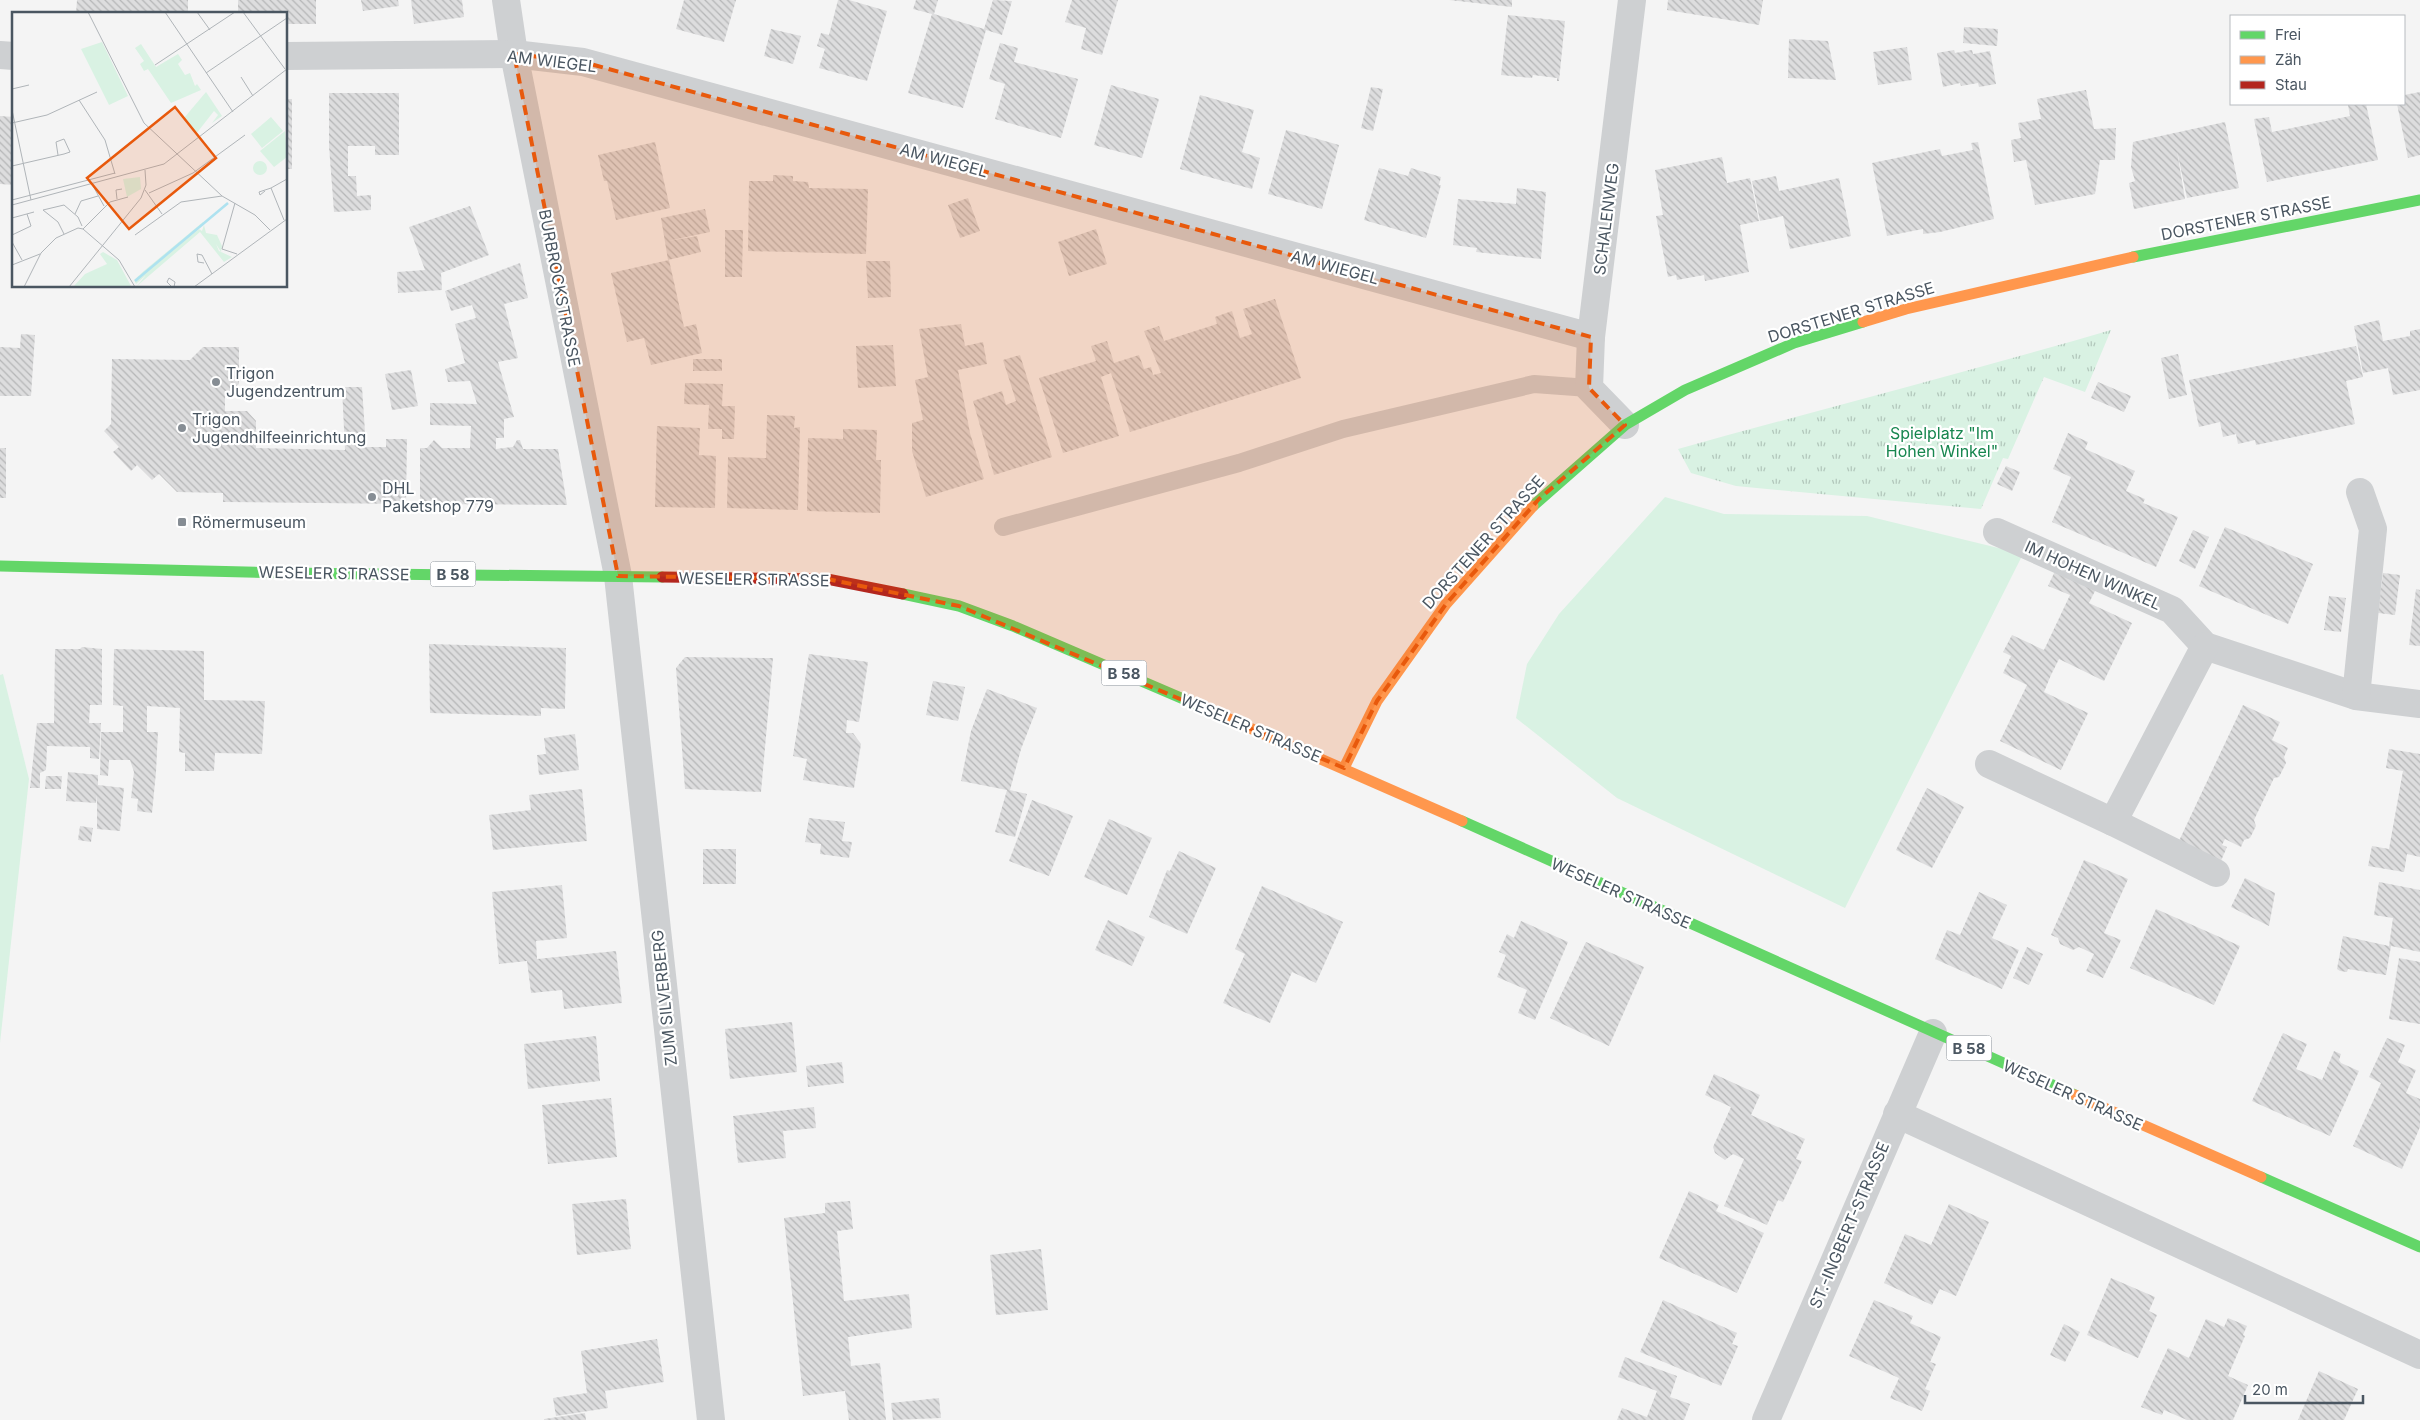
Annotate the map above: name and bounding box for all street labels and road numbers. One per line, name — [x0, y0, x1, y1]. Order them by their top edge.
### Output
street label: AM WIEGEL — [506, 46, 598, 76]
street label: AM WIEGEL — [898, 139, 990, 181]
street label: SCHALENWEG — [1589, 162, 1623, 276]
street label: DORSTENER STRASSE — [2159, 192, 2333, 244]
street label: BURBROCKSTRASSE — [535, 208, 585, 368]
street label: AM WIEGEL — [1289, 246, 1381, 288]
street label: DORSTENER STRASSE — [1765, 277, 1937, 347]
street label: DORSTENER STRASSE — [1418, 471, 1548, 613]
street label: IM HOHEN WINKEL — [2022, 536, 2164, 614]
street label: WESELER STRASSE — [258, 562, 410, 584]
road number: B 58 — [430, 562, 476, 586]
street label: WESELER STRASSE — [678, 568, 830, 590]
road number: B 58 — [1102, 660, 1146, 686]
street label: WESELER STRASSE — [1178, 689, 1324, 767]
street label: WESELER STRASSE — [1548, 853, 1694, 933]
street label: ZUM SILVERBERG — [647, 929, 681, 1067]
road number: B 58 — [1946, 1036, 1992, 1060]
street label: WESELER STRASSE — [2000, 1055, 2146, 1135]
street label: ST.-INGBERT-STRASSE — [1805, 1139, 1893, 1311]

